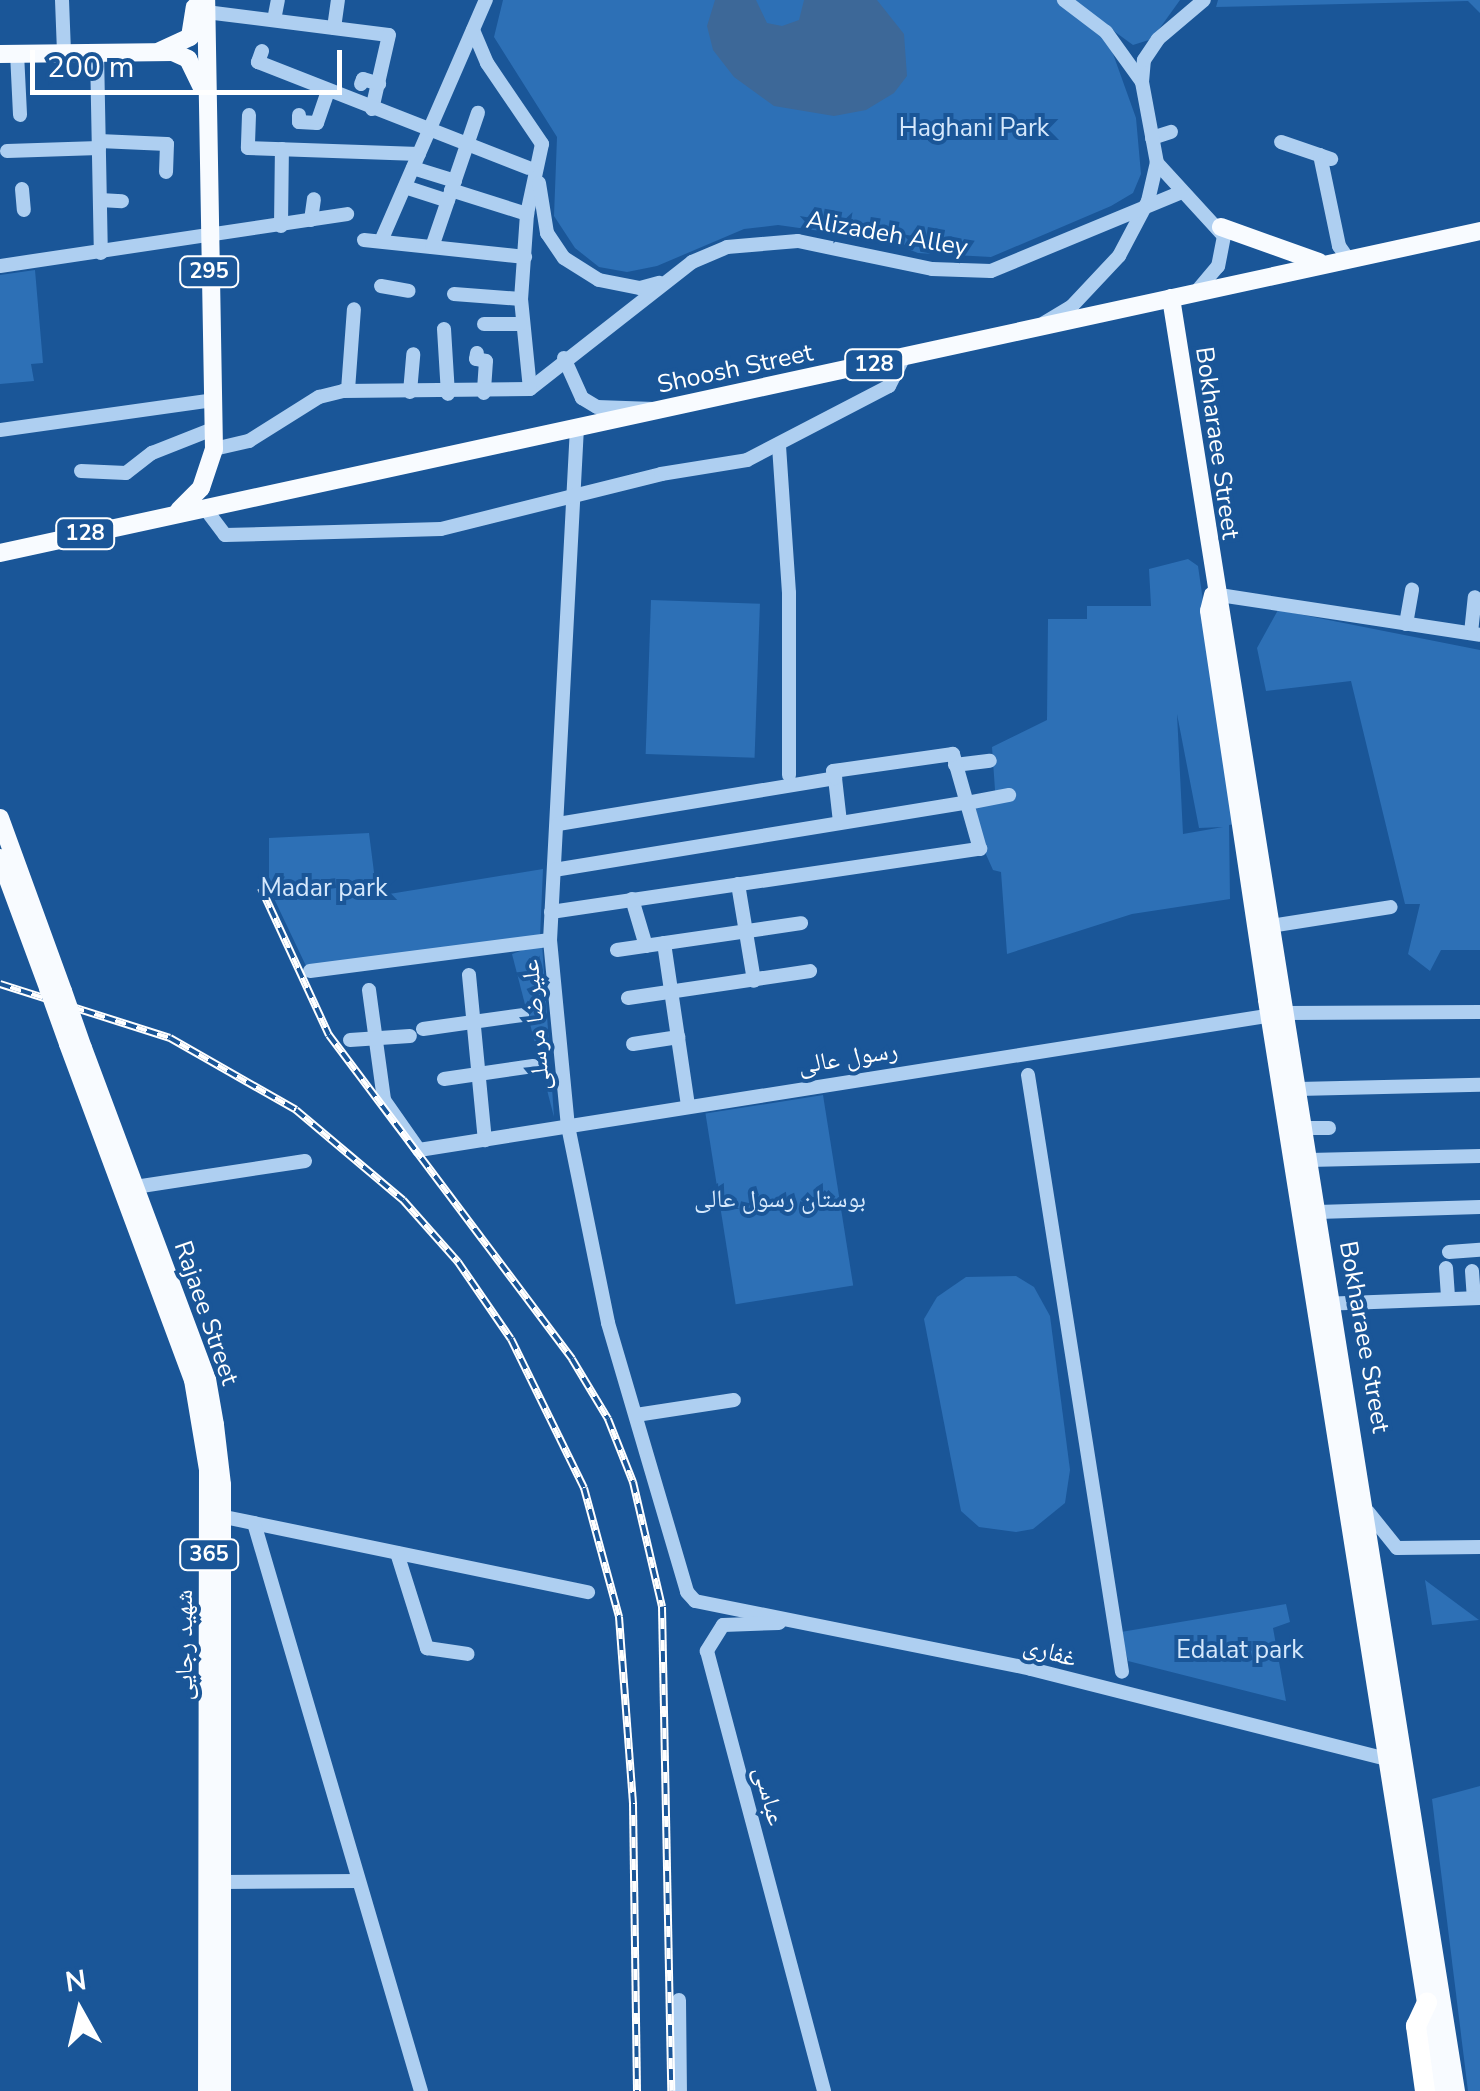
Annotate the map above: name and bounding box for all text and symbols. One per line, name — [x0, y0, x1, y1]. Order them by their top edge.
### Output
scale bar — [35, 30, 348, 92]
text: 200 m — [47, 47, 134, 88]
park label: Haghani Park — [899, 113, 1049, 143]
street label: Alizadeh Alley — [804, 205, 970, 263]
road number: 295 — [179, 255, 239, 289]
street label: Shoosh Street — [654, 338, 816, 400]
street label: Bokharaee Street — [1189, 345, 1245, 541]
road number: 128 — [844, 348, 904, 382]
road number: 128 — [55, 517, 115, 551]
park label: Madar park — [260, 873, 388, 903]
street label: علیرضا مرسلی — [515, 958, 557, 1092]
street label: رسول عالی — [796, 1035, 900, 1081]
park label: بوستان رسول عالی — [694, 1184, 866, 1214]
street label: Rajaee Street — [167, 1237, 245, 1389]
street label: Bokharaee Street — [1332, 1239, 1396, 1435]
road number: 365 — [179, 1538, 239, 1572]
street label: شهید رجایی — [169, 1590, 199, 1700]
street label: غفاری — [1020, 1630, 1080, 1674]
park label: Edalat park — [1176, 1635, 1304, 1665]
street label: عباسی — [747, 1763, 791, 1829]
north arrow — [30, 1961, 130, 2061]
text: N — [63, 1961, 89, 2002]

